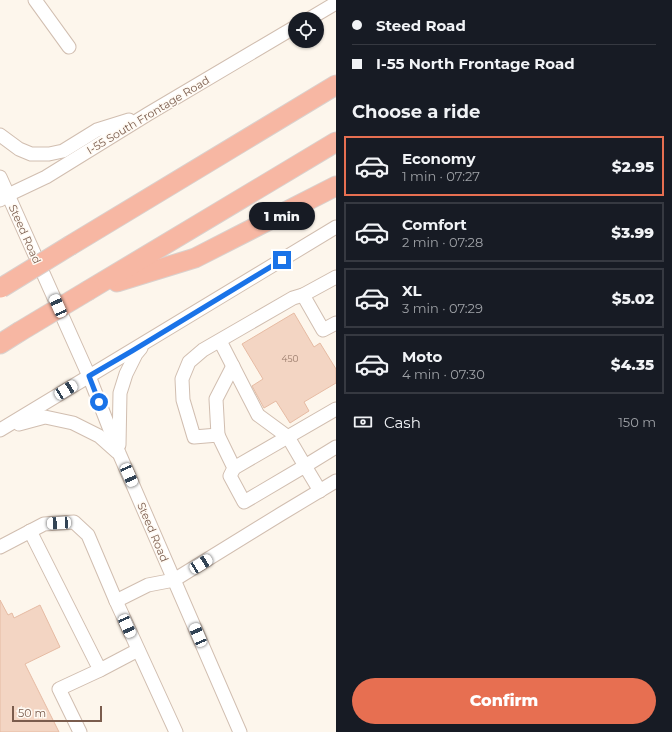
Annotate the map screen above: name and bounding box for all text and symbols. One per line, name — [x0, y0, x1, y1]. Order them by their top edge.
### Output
map controls — [288, 12, 324, 48]
button: locate — [288, 12, 324, 48]
text: Steed Road — [376, 16, 466, 35]
text: I-55 North Frontage Road — [376, 54, 575, 73]
street label: I-55 South Frontage Road — [84, 73, 212, 157]
text: Choose a ride — [352, 101, 480, 123]
icon: car — [354, 148, 390, 184]
text: Economy — [402, 149, 475, 168]
text: $2.95 — [612, 157, 654, 176]
text: 1 min · 07:27 — [402, 168, 480, 184]
street label: Steed Road — [6, 202, 44, 266]
callout: 1 min — [249, 202, 315, 230]
text: 1 min — [264, 208, 300, 224]
icon: car — [354, 214, 390, 250]
text: Comfort — [402, 215, 467, 234]
text: $3.99 — [612, 223, 654, 242]
text: 2 min · 07:28 — [402, 234, 483, 250]
route end — [273, 251, 291, 269]
icon: car — [354, 280, 390, 316]
text: XL — [402, 281, 421, 300]
text: $5.02 — [612, 289, 654, 308]
car — [48, 293, 68, 319]
text: 3 min · 07:29 — [402, 300, 483, 316]
icon: car — [354, 346, 390, 382]
text: Moto — [402, 347, 442, 366]
house number: 450 — [282, 353, 299, 364]
text: $4.35 — [611, 355, 654, 374]
text: 4 min · 07:30 — [402, 366, 485, 382]
car — [53, 379, 79, 401]
route start — [90, 393, 108, 411]
icon: cash — [352, 411, 374, 433]
text: Cash — [384, 413, 421, 432]
text: 150 m — [618, 414, 656, 430]
car — [119, 462, 139, 488]
street label: Steed Road — [134, 500, 172, 564]
car — [47, 516, 71, 530]
car — [188, 553, 214, 575]
car — [117, 613, 137, 639]
car — [188, 622, 208, 648]
button: Confirm — [352, 678, 656, 724]
scale bar — [12, 704, 102, 723]
text: 50 m — [18, 706, 46, 720]

